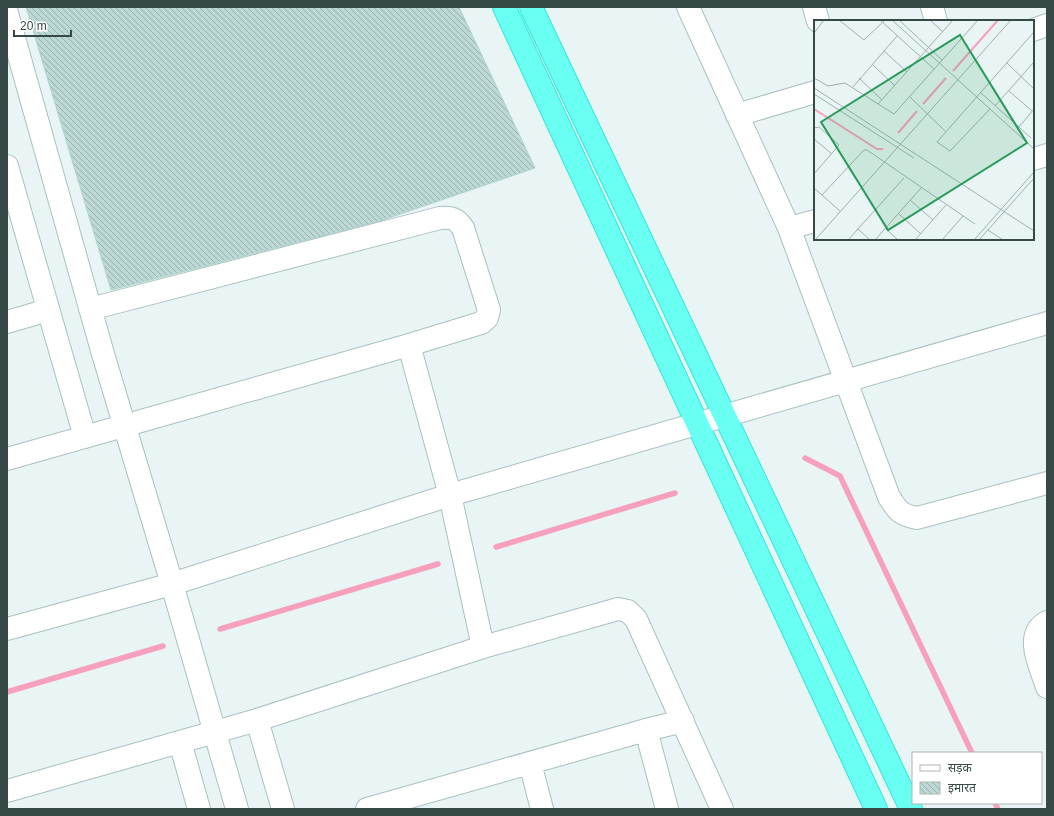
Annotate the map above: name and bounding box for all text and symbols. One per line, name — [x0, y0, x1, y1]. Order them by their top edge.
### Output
scale bar — [14, 12, 71, 38]
text: 20 m — [20, 19, 47, 33]
inset map — [814, 20, 1034, 240]
legend — [912, 752, 1042, 804]
text: सड़क — [948, 761, 973, 775]
text: इमारत — [948, 781, 977, 795]

